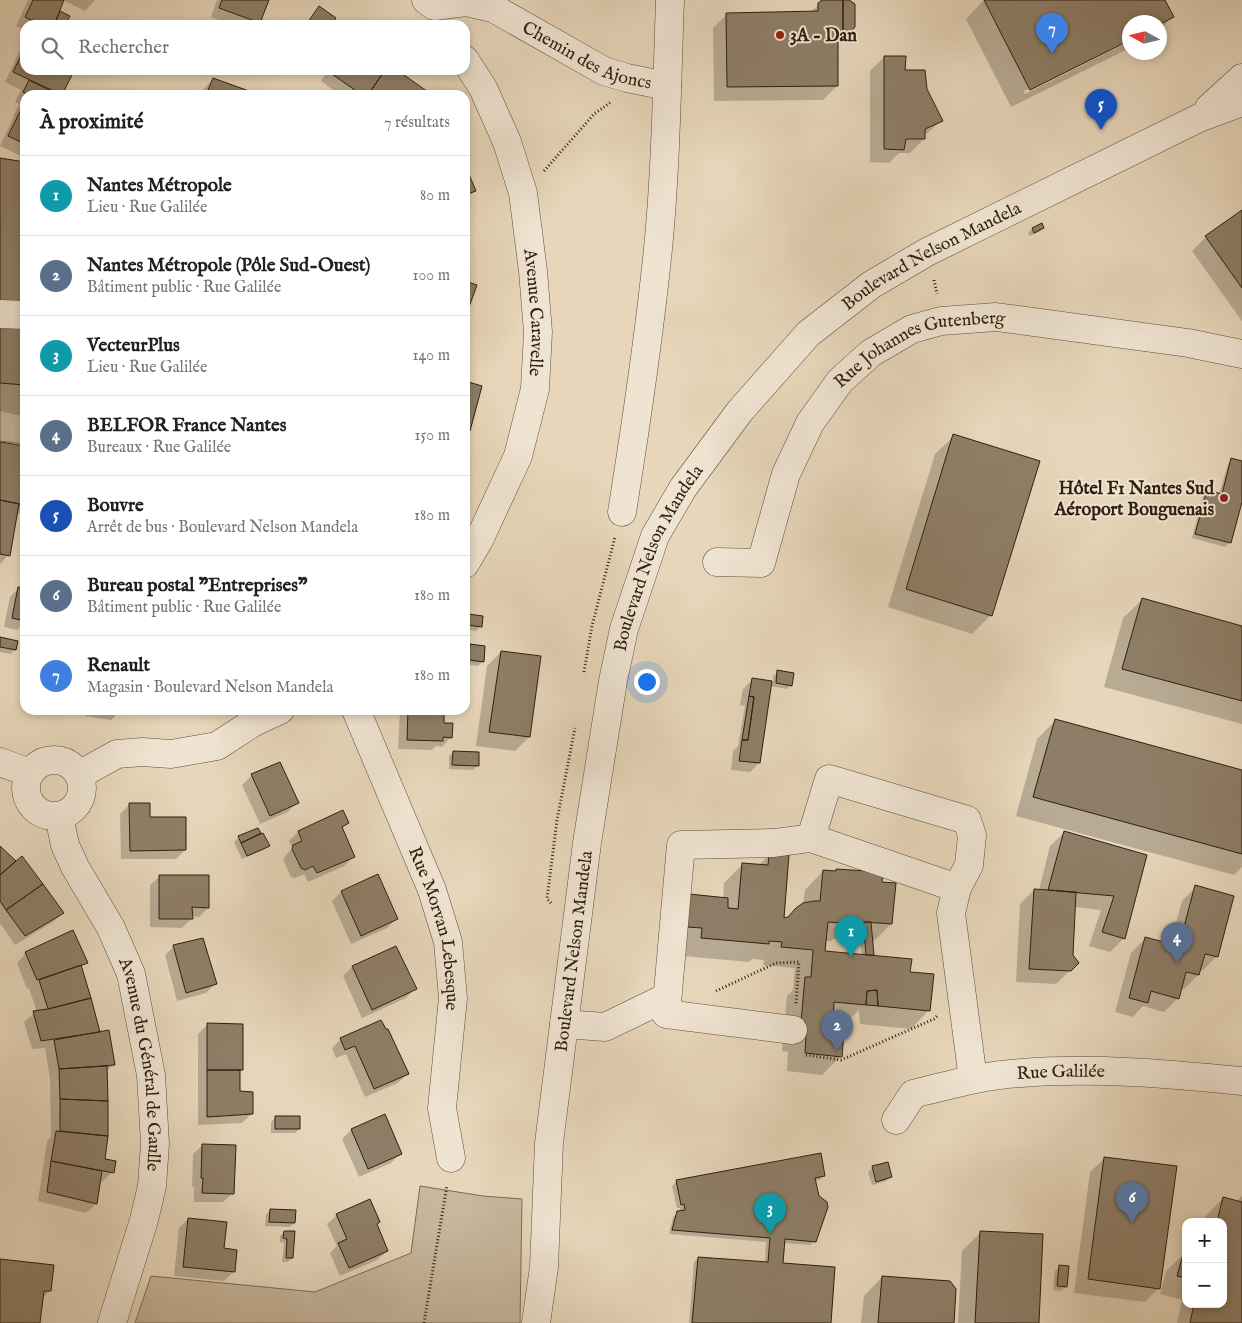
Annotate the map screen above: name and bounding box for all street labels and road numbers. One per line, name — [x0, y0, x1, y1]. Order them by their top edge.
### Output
street label: Chemin des Ajoncs — [518, 17, 653, 96]
street label: Boulevard Nelson Mandela — [838, 197, 1025, 316]
street label: Avenue Caravelle — [517, 246, 548, 377]
street label: Rue Johannes Gutenberg — [830, 307, 1007, 394]
street label: Boulevard Nelson Mandela — [610, 461, 709, 654]
street label: Rue Morvan Lebesque — [402, 844, 463, 1012]
street label: Boulevard Nelson Mandela — [551, 849, 599, 1053]
street label: Avenue du Général de Gaulle — [112, 953, 165, 1172]
street label: Rue Galilée — [1016, 1061, 1105, 1086]

